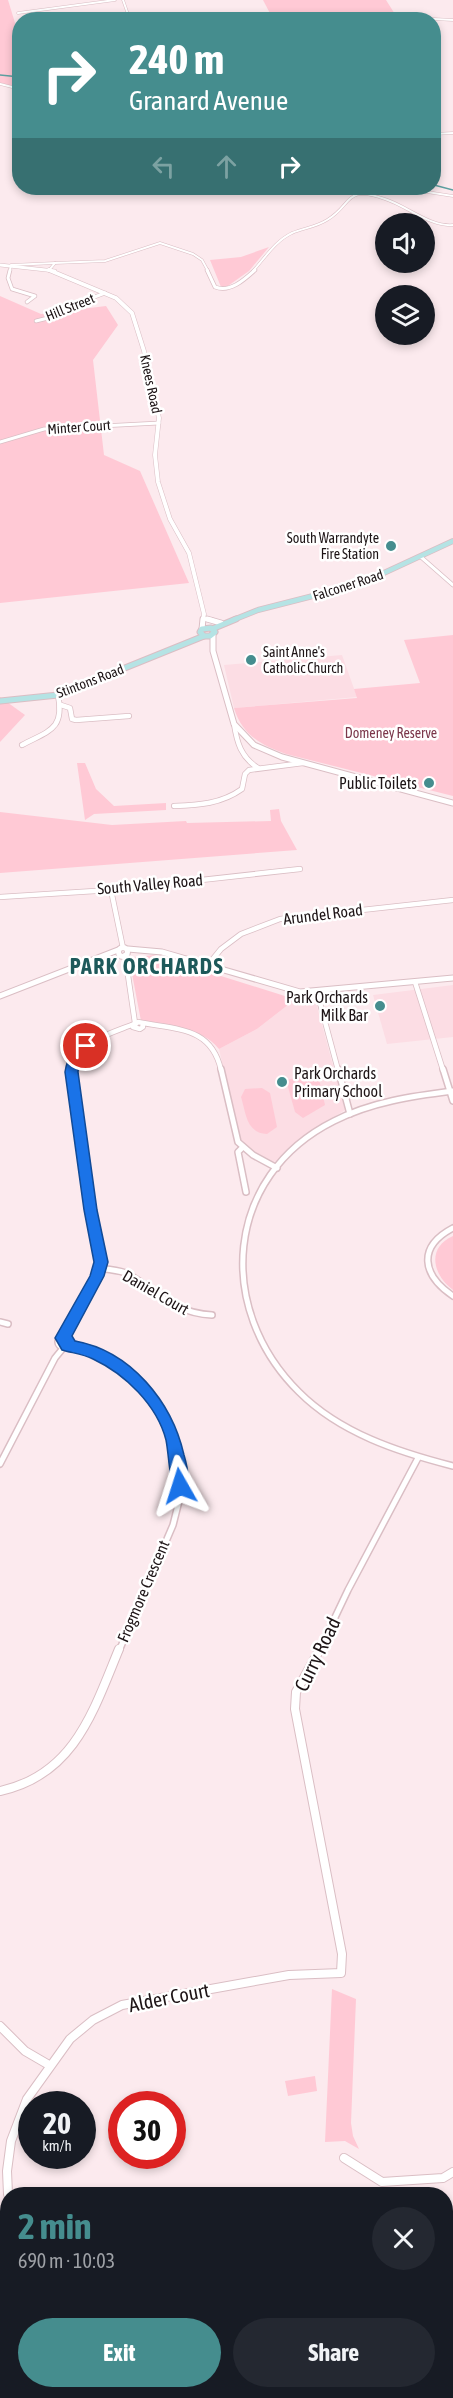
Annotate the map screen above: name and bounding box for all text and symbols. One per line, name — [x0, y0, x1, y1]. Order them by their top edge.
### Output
text: 240 m — [129, 35, 224, 83]
icon: right — [30, 36, 108, 114]
text: Granard Avenue — [129, 85, 288, 116]
icon: left — [147, 150, 180, 183]
icon: ahead — [210, 150, 243, 183]
icon: right — [273, 150, 306, 183]
map controls — [375, 213, 435, 345]
button: sound — [375, 213, 435, 273]
button: layers — [375, 285, 435, 345]
street label: Hill Street — [43, 290, 97, 324]
street label: Knees Road — [137, 353, 165, 415]
street label: Minter Court — [47, 417, 111, 437]
place label: South Warrandyte Fire Station — [287, 530, 379, 562]
marker: South Warrandyte Fire Station — [384, 539, 398, 553]
street label: Falconer Road — [311, 566, 385, 604]
place label: Saint Anne's Catholic Church — [263, 644, 343, 676]
marker: Saint Anne's Catholic Church — [244, 653, 258, 667]
street label: Stintons Road — [54, 661, 126, 701]
park label: Domeney Reserve — [345, 725, 437, 741]
place label: Public Toilets — [339, 774, 417, 792]
marker: Public Toilets — [422, 776, 436, 790]
street label: South Valley Road — [96, 870, 204, 899]
street label: Arundel Road — [282, 900, 364, 928]
district label: PARK ORCHARDS — [70, 953, 224, 979]
place label: Park Orchards Milk Bar — [286, 988, 368, 1024]
marker: Park Orchards Milk Bar — [373, 999, 387, 1013]
pin — [60, 1020, 111, 1071]
icon: arrive — [69, 1029, 102, 1062]
place label: Park Orchards Primary School — [294, 1064, 383, 1101]
marker: Park Orchards Primary School — [275, 1075, 289, 1089]
street label: Daniel Court — [120, 1266, 193, 1318]
position arrow — [148, 1454, 212, 1518]
street label: Frogmore Crescent — [113, 1537, 174, 1645]
street label: Curry Road — [289, 1613, 345, 1695]
street label: Alder Court — [127, 1978, 211, 2016]
speed limit sign: 30 — [108, 2091, 186, 2169]
text: 20 — [43, 2106, 71, 2140]
text: km/h — [42, 2137, 72, 2154]
text: 2 min — [18, 2205, 92, 2247]
button: close — [372, 2207, 435, 2270]
text: 690 m · 10:03 — [18, 2249, 115, 2272]
button: Exit — [18, 2318, 221, 2387]
button: Share — [233, 2318, 435, 2387]

